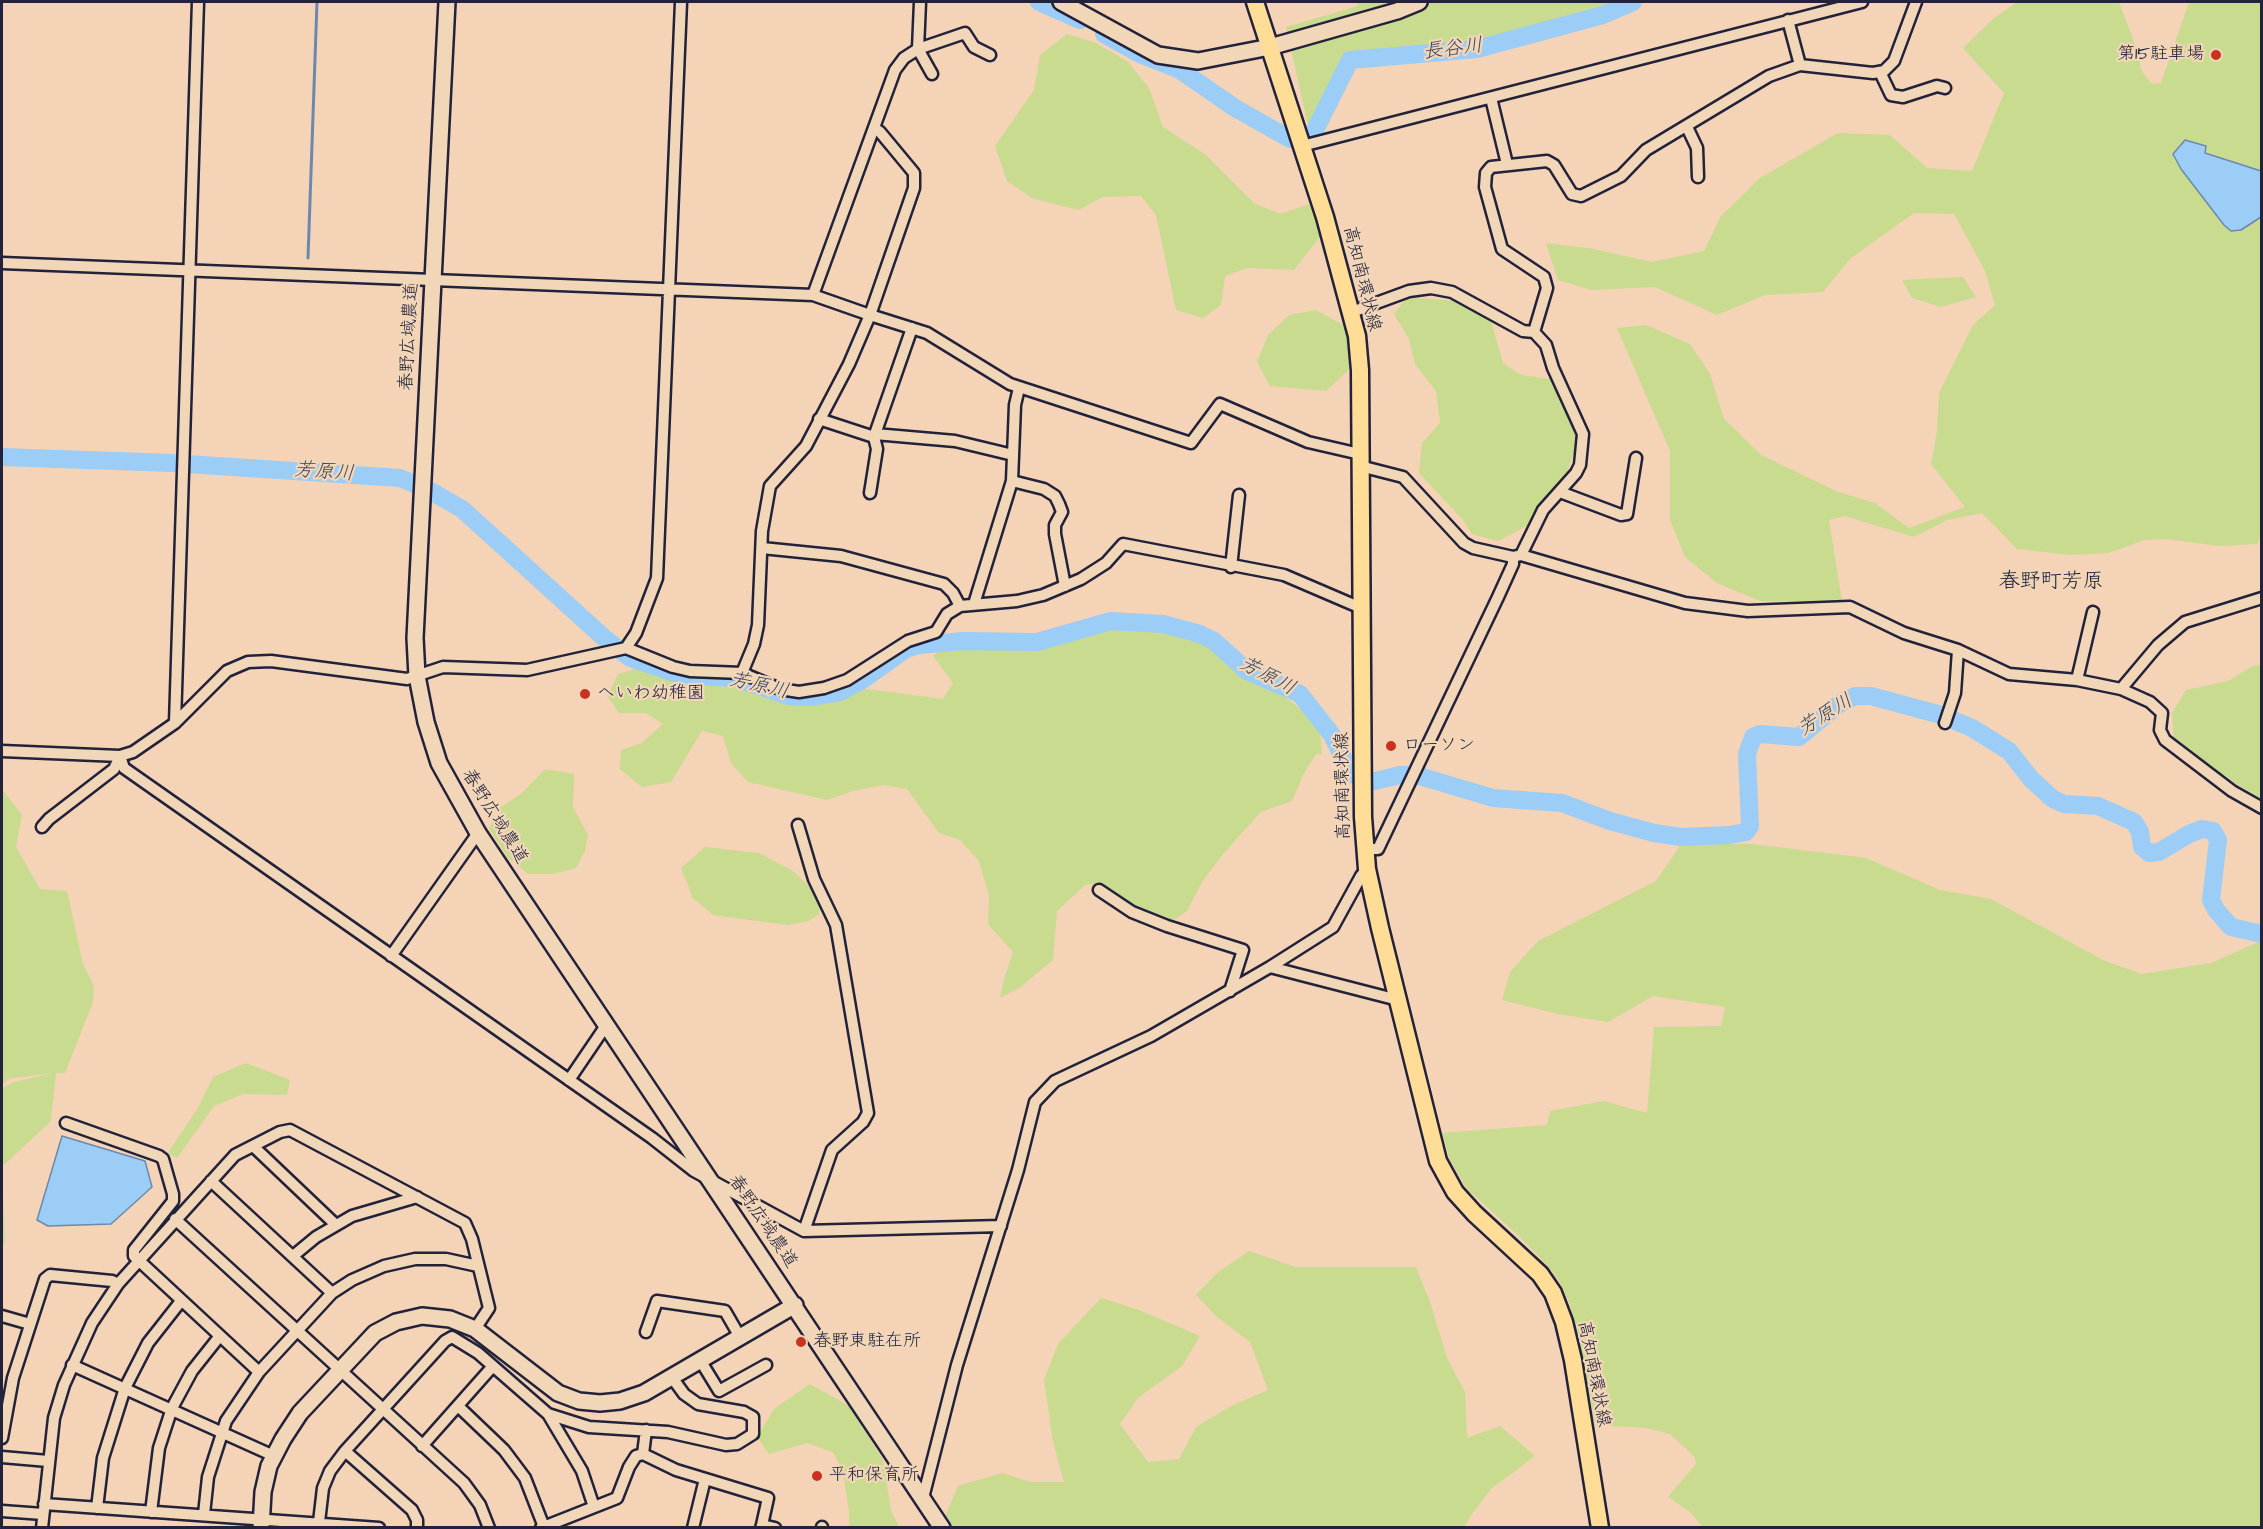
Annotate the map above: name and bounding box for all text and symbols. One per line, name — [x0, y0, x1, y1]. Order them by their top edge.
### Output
water label: 長谷川 — [1422, 34, 1484, 66]
place label: 第15駐車場 — [2117, 44, 2204, 66]
marker: 第15駐車場 — [2209, 48, 2223, 62]
street label: 高知南環状線 — [1337, 224, 1385, 334]
street label: 春野広域農道 — [396, 283, 424, 391]
water label: 芳原川 — [293, 459, 355, 487]
district label: 春野町芳原 — [1999, 570, 2103, 596]
water label: 芳原川 — [1235, 652, 1299, 702]
water label: 芳原川 — [727, 669, 791, 705]
place label: へいわ幼稚園 — [597, 683, 705, 705]
marker: へいわ幼稚園 — [578, 687, 592, 701]
water label: 芳原川 — [1794, 690, 1858, 742]
street label: 高知南環状線 — [1332, 732, 1356, 840]
place label: ローソン — [1403, 735, 1475, 757]
marker: ローソン — [1384, 739, 1398, 753]
street label: 春野広域農道 — [456, 765, 532, 869]
street label: 春野広域農道 — [723, 1171, 801, 1273]
street label: 高知南環状線 — [1572, 1319, 1614, 1429]
place label: 春野東駐在所 — [813, 1331, 921, 1353]
marker: 春野東駐在所 — [794, 1335, 808, 1349]
place label: 平和保育所 — [829, 1465, 919, 1487]
marker: 平和保育所 — [810, 1469, 824, 1483]

